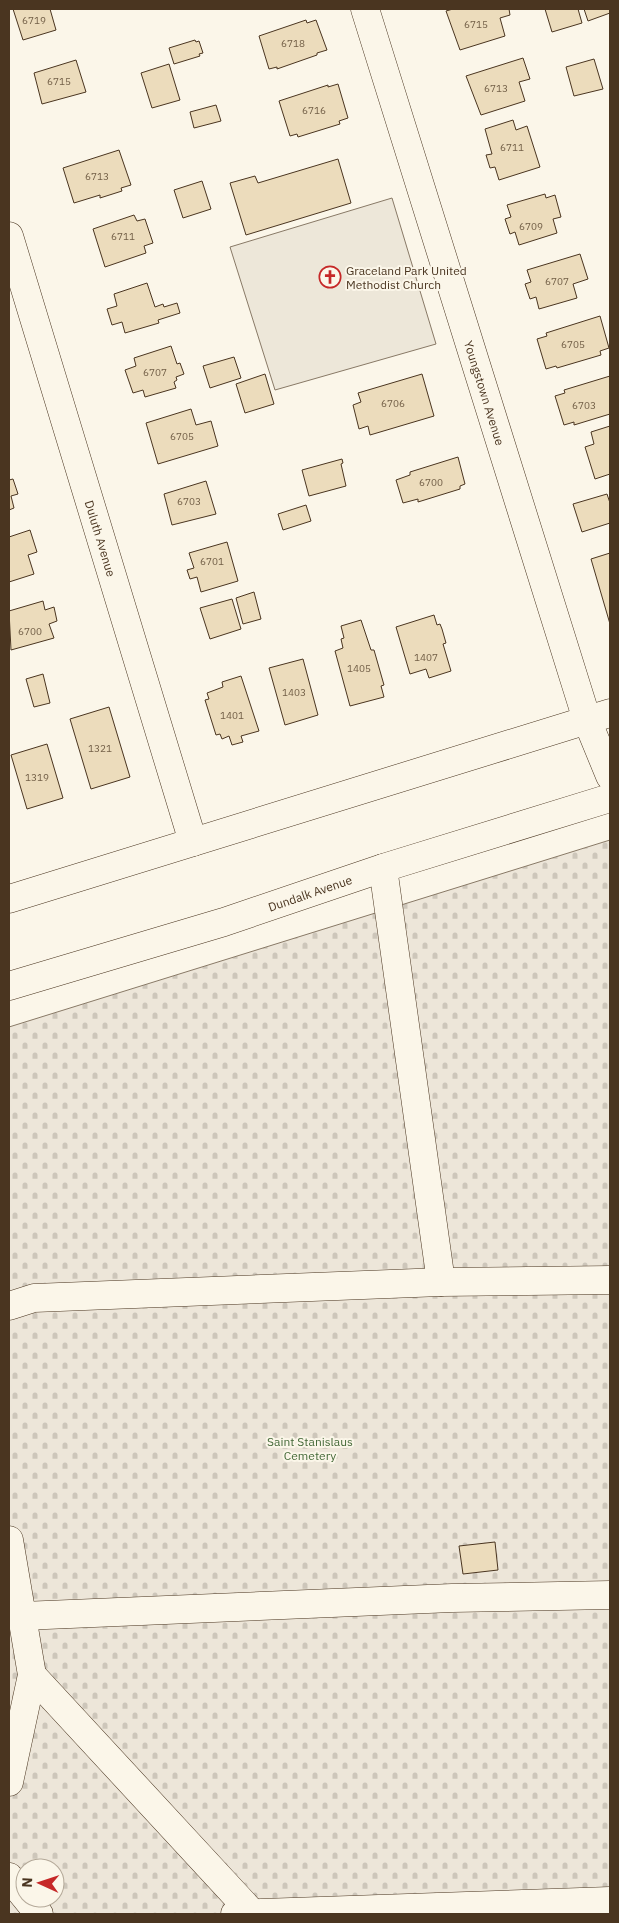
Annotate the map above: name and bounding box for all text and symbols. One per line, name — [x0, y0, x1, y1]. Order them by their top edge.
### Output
house number: 6719 — [22, 14, 46, 27]
house number: 6715 — [464, 18, 488, 31]
house number: 6718 — [281, 37, 305, 50]
house number: 6715 — [47, 75, 71, 88]
house number: 6713 — [484, 82, 508, 95]
house number: 6716 — [302, 104, 326, 117]
house number: 6711 — [500, 141, 524, 154]
house number: 6713 — [85, 170, 109, 183]
house number: 6709 — [519, 220, 543, 233]
house number: 6711 — [111, 230, 135, 243]
place label: Graceland Park United Methodist Church — [346, 263, 467, 292]
church icon: Graceland Park United Methodist Church — [318, 265, 342, 289]
house number: 6707 — [545, 275, 569, 288]
house number: 6705 — [561, 338, 585, 351]
street label: Youngstown Avenue — [461, 339, 508, 447]
house number: 6707 — [143, 366, 167, 379]
house number: 6706 — [381, 397, 405, 410]
house number: 6703 — [572, 399, 596, 412]
house number: 6705 — [170, 430, 194, 443]
house number: 6700 — [419, 476, 443, 489]
house number: 6703 — [177, 495, 201, 508]
street label: Duluth Avenue — [82, 498, 120, 579]
house number: 6701 — [200, 555, 224, 568]
house number: 6700 — [18, 625, 42, 638]
house number: 1407 — [414, 651, 438, 664]
house number: 1405 — [347, 662, 371, 675]
house number: 1403 — [282, 686, 306, 699]
house number: 1401 — [220, 709, 244, 722]
house number: 1321 — [88, 742, 112, 755]
house number: 1319 — [25, 771, 49, 784]
street label: Dundalk Avenue — [266, 872, 354, 914]
park label: Saint Stanislaus Cemetery — [267, 1434, 353, 1463]
north arrow — [15, 1858, 65, 1908]
text: N — [18, 1877, 36, 1888]

